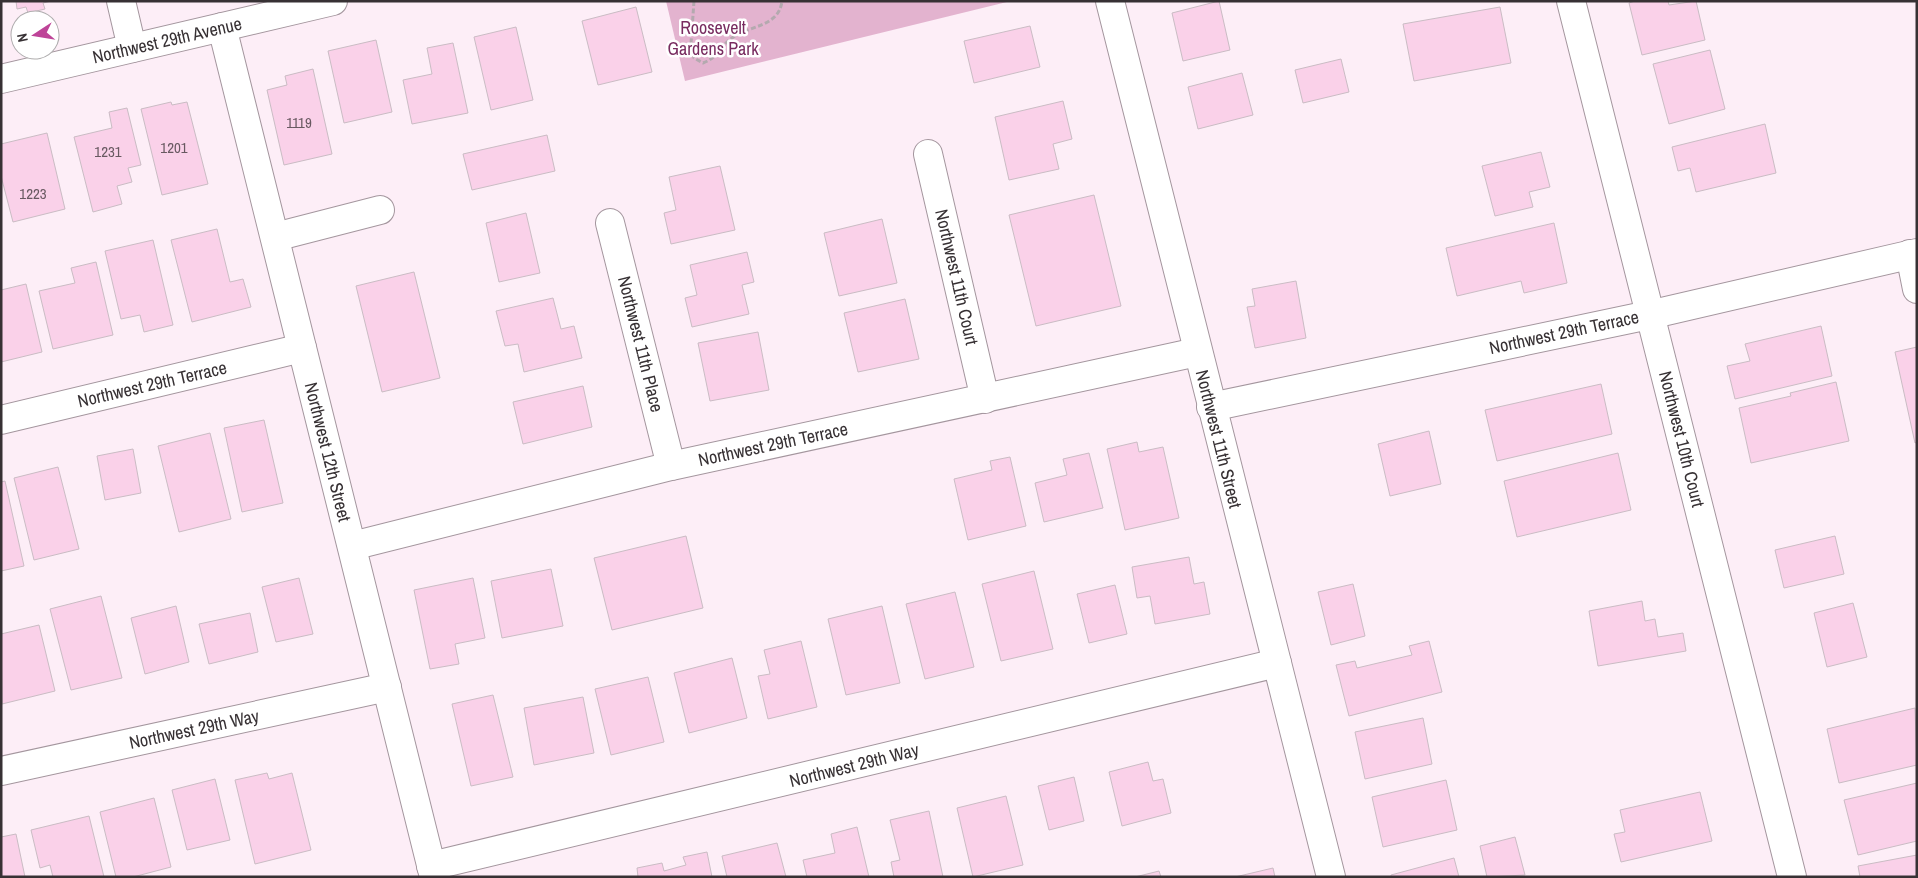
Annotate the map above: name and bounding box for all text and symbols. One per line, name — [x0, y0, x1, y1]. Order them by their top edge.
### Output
north arrow — [10, 10, 60, 60]
street label: Northwest 29th Avenue — [90, 11, 244, 69]
park label: Roosevelt Gardens Park — [667, 15, 759, 61]
text: N — [13, 32, 32, 44]
house number: 1119 — [286, 112, 312, 133]
house number: 1201 — [160, 137, 188, 158]
house number: 1231 — [94, 141, 122, 162]
house number: 1223 — [19, 183, 47, 204]
street label: Northwest 11th Court — [929, 207, 985, 347]
street label: Northwest 11th Place — [612, 273, 670, 415]
street label: Northwest 29th Terrace — [1487, 304, 1641, 360]
street label: Northwest 29th Terrace — [75, 355, 229, 413]
street label: Northwest 11th Street — [1190, 367, 1248, 511]
street label: Northwest 10th Court — [1653, 368, 1711, 510]
street label: Northwest 12th Street — [299, 380, 357, 524]
street label: Northwest 29th Terrace — [696, 416, 850, 472]
street label: Northwest 29th Way — [127, 703, 262, 755]
street label: Northwest 29th Way — [787, 737, 922, 793]

